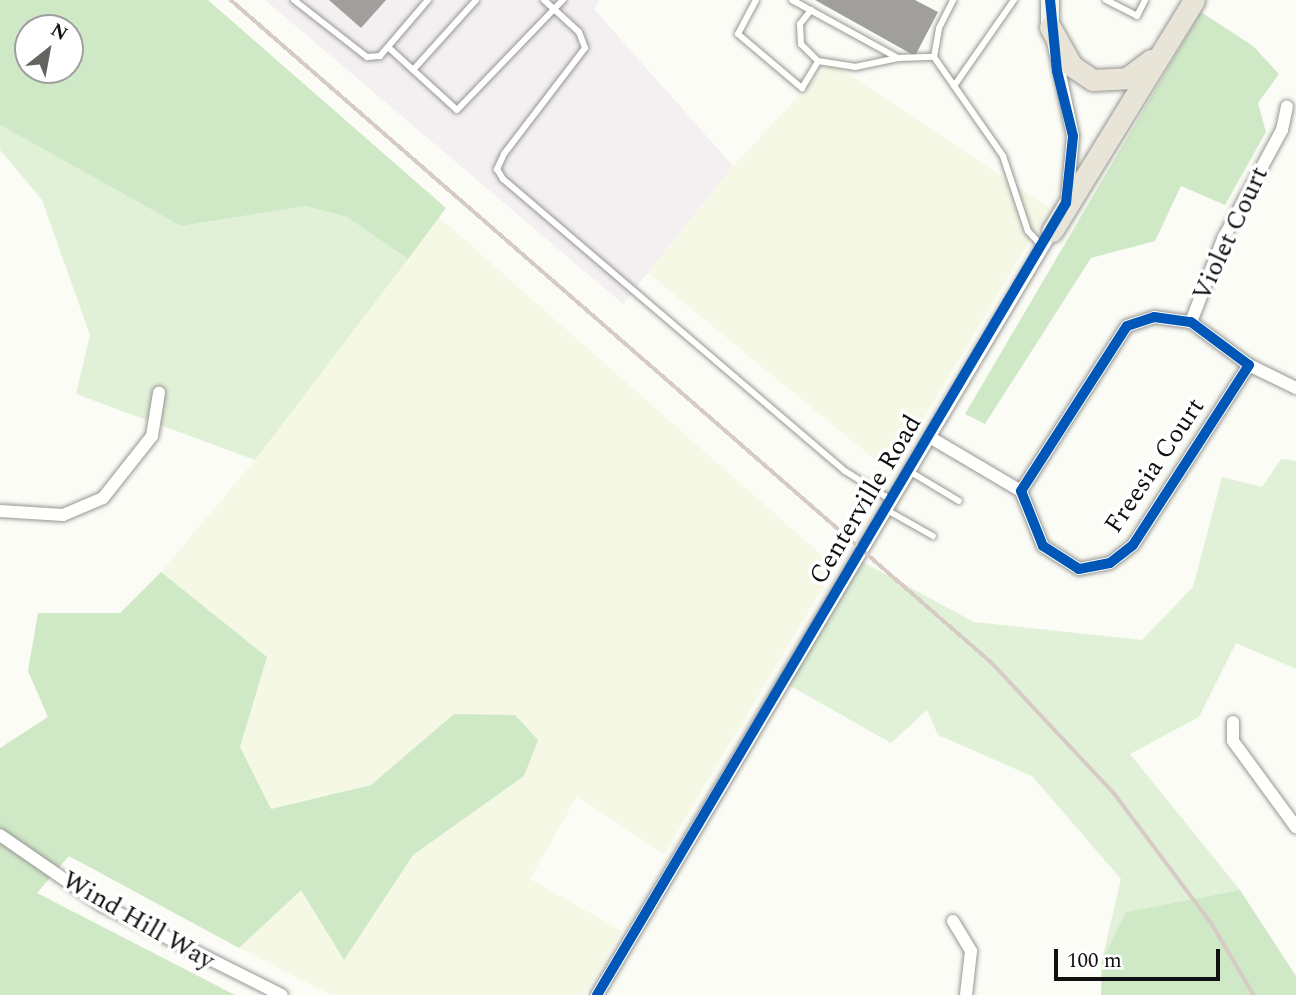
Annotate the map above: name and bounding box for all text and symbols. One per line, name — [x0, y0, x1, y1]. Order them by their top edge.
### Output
north arrow — [14, 14, 84, 84]
text: N — [45, 16, 73, 49]
street label: Violet Court — [1186, 162, 1276, 306]
street label: Freesia Court — [1098, 392, 1212, 540]
street label: Centerville Road — [803, 410, 929, 590]
street label: Wind Hill Way — [56, 865, 220, 977]
scale bar — [1058, 936, 1224, 980]
text: 100 m — [1067, 945, 1122, 977]

